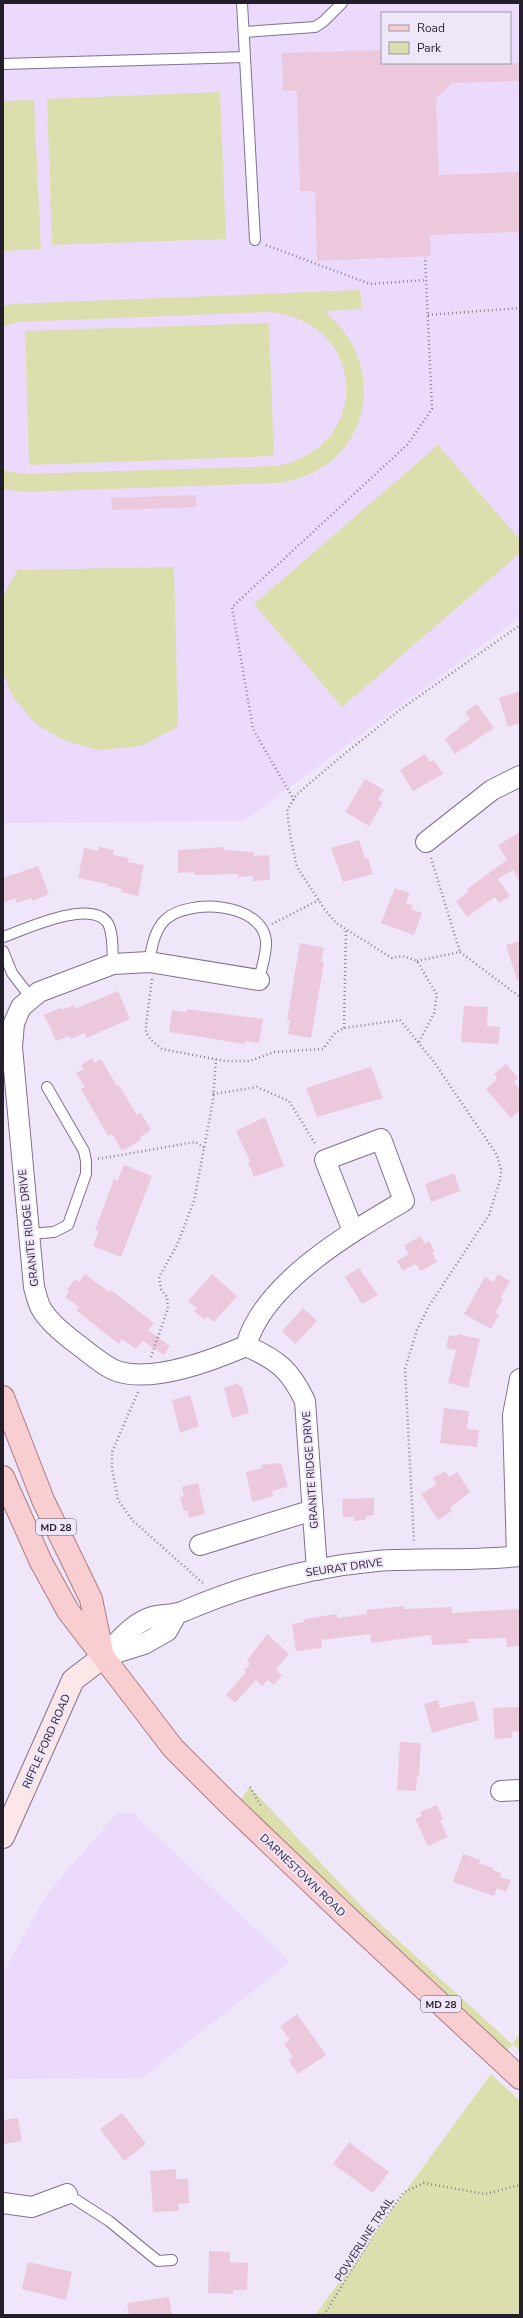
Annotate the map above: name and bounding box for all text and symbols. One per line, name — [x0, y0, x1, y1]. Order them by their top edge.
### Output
legend — [381, 12, 511, 64]
text: Road — [417, 20, 445, 36]
text: Park — [417, 40, 442, 56]
street label: GRANITE RIDGE DRIVE — [15, 1169, 42, 1287]
street label: GRANITE RIDGE DRIVE — [299, 1411, 322, 1529]
road number: MD 28 — [36, 1519, 76, 1535]
street label: SEURAT DRIVE — [305, 1555, 383, 1580]
street label: RIFFLE FORD ROAD — [19, 1692, 74, 1791]
street label: DARNESTOWN ROAD — [257, 1830, 349, 1920]
road number: MD 28 — [421, 1996, 461, 2012]
street label: POWERLINE TRAIL — [331, 2194, 397, 2284]

